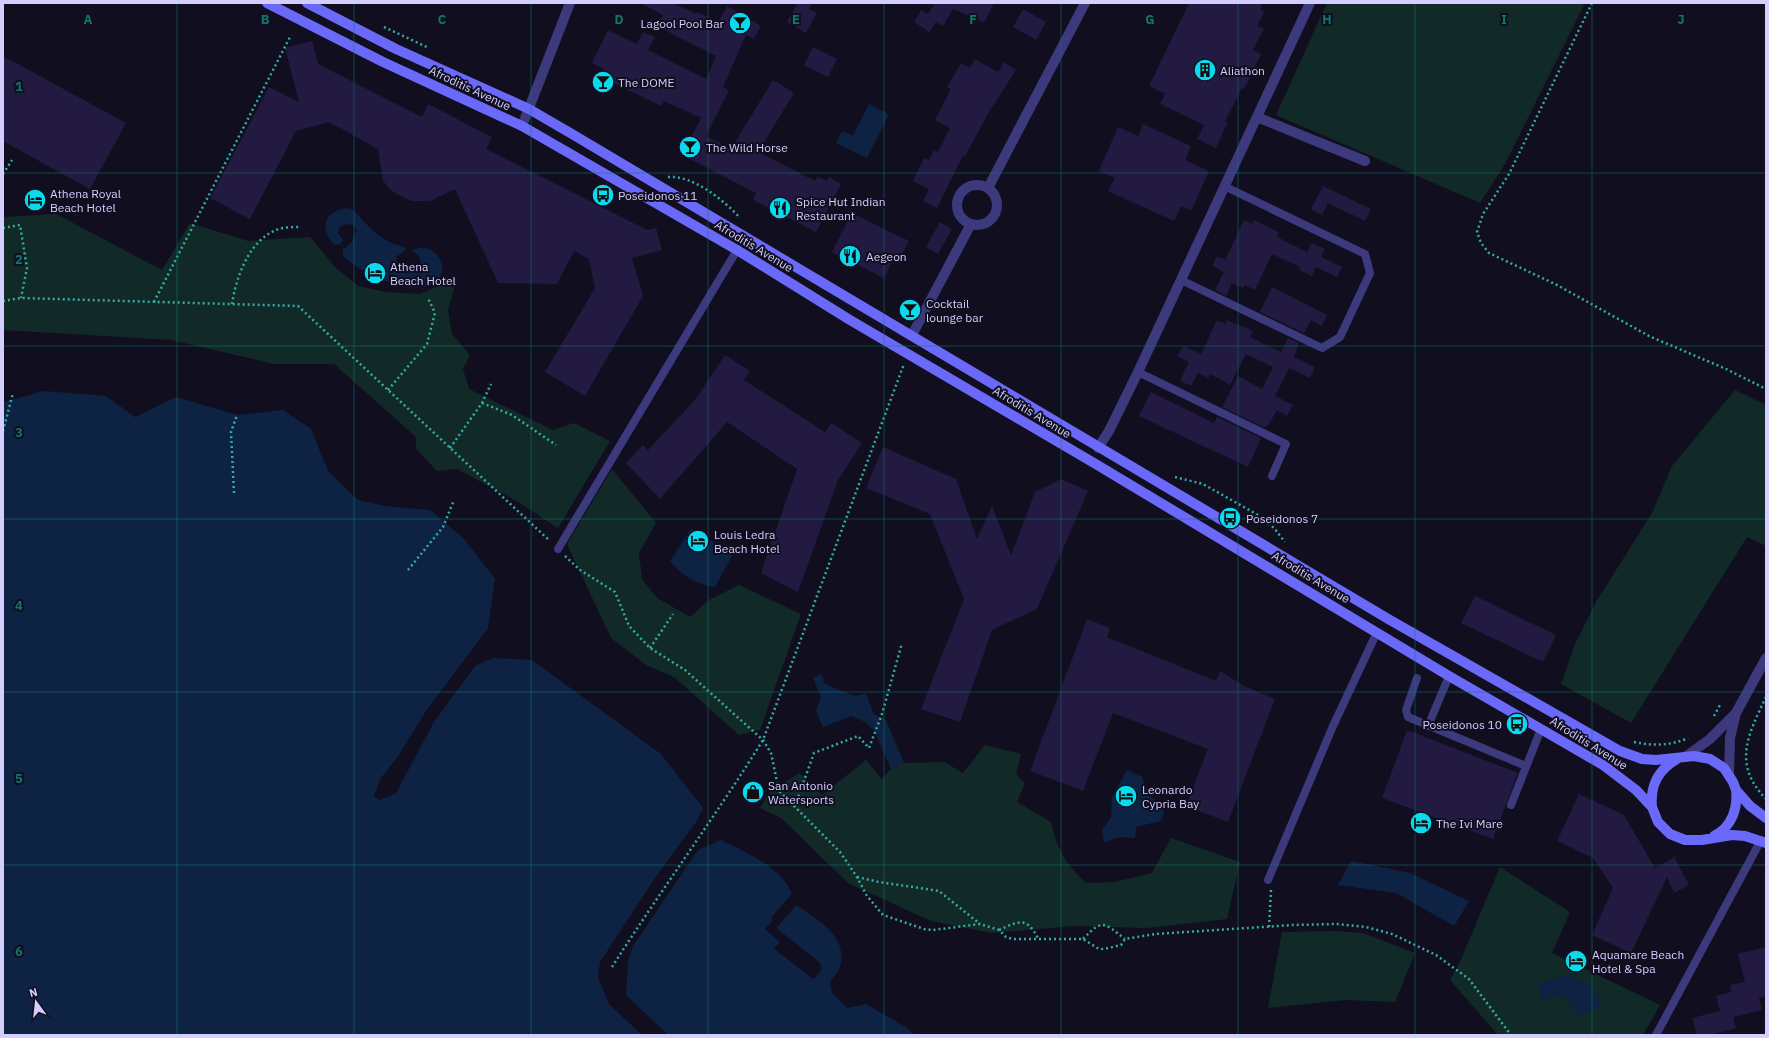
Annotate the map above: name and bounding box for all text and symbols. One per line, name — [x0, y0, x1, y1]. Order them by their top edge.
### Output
bar icon: Lagool Pool Bar — [727, 10, 753, 36]
text: A — [84, 11, 93, 28]
text: B — [261, 11, 270, 28]
text: C — [438, 11, 447, 28]
text: D — [614, 11, 624, 28]
text: E — [792, 11, 800, 28]
text: F — [969, 11, 977, 28]
text: G — [1145, 11, 1155, 28]
text: H — [1322, 11, 1332, 28]
text: I — [1501, 11, 1507, 28]
text: J — [1677, 11, 1685, 28]
place label: Lagool Pool Bar — [641, 16, 725, 31]
building icon: Aliathon — [1192, 57, 1218, 83]
street label: Afroditis Avenue — [427, 62, 514, 114]
place label: Aliathon — [1220, 63, 1265, 78]
bar icon: The DOME — [590, 69, 616, 95]
place label: The DOME — [618, 75, 674, 90]
text: 1 — [15, 78, 23, 95]
bar icon: The Wild Horse — [677, 134, 703, 160]
place label: The Wild Horse — [706, 140, 788, 155]
bus stop icon: Poseidonos 11 — [590, 182, 616, 208]
place label: Athena Royal Beach Hotel — [50, 186, 121, 215]
hotel icon: Athena Royal Beach Hotel — [22, 187, 48, 213]
place label: Poseidonos 11 — [618, 188, 697, 203]
place label: Spice Hut Indian Restaurant — [796, 194, 885, 223]
restaurant icon: Spice Hut Indian Restaurant — [767, 195, 793, 221]
street label: Afroditis Avenue — [712, 217, 796, 275]
restaurant icon: Aegeon — [837, 243, 863, 269]
place label: Aegeon — [866, 249, 907, 264]
text: 2 — [15, 251, 23, 268]
place label: Athena Beach Hotel — [390, 259, 456, 288]
hotel icon: Athena Beach Hotel — [362, 260, 388, 286]
place label: Cocktail lounge bar — [926, 296, 984, 325]
bar icon: Cocktail lounge bar — [897, 297, 923, 323]
street label: Afroditis Avenue — [990, 383, 1074, 441]
text: 3 — [15, 424, 23, 441]
bus stop icon: Poseidonos 7 — [1217, 505, 1243, 531]
place label: Poseidonos 7 — [1246, 511, 1318, 526]
place label: Louis Ledra Beach Hotel — [714, 527, 780, 556]
hotel icon: Louis Ledra Beach Hotel — [685, 528, 711, 554]
street label: Afroditis Avenue — [1269, 548, 1353, 606]
text: 4 — [15, 597, 23, 614]
bus stop icon: Poseidonos 10 — [1504, 711, 1530, 737]
street label: Afroditis Avenue — [1547, 713, 1631, 773]
place label: Poseidonos 10 — [1423, 717, 1502, 732]
text: 5 — [15, 770, 23, 787]
place label: San Antonio Watersports — [768, 778, 834, 807]
shop icon: San Antonio Watersports — [740, 779, 766, 805]
place label: Leonardo Cypria Bay — [1142, 782, 1199, 811]
hotel icon: Leonardo Cypria Bay — [1113, 783, 1139, 809]
hotel icon: The Ivi Mare — [1408, 810, 1434, 836]
place label: The Ivi Mare — [1436, 816, 1503, 831]
text: 6 — [15, 943, 23, 960]
place label: Aquamare Beach Hotel & Spa — [1592, 947, 1684, 976]
hotel icon: Aquamare Beach Hotel & Spa — [1563, 948, 1589, 974]
north arrow — [16, 982, 56, 1022]
text: N — [28, 985, 39, 1000]

